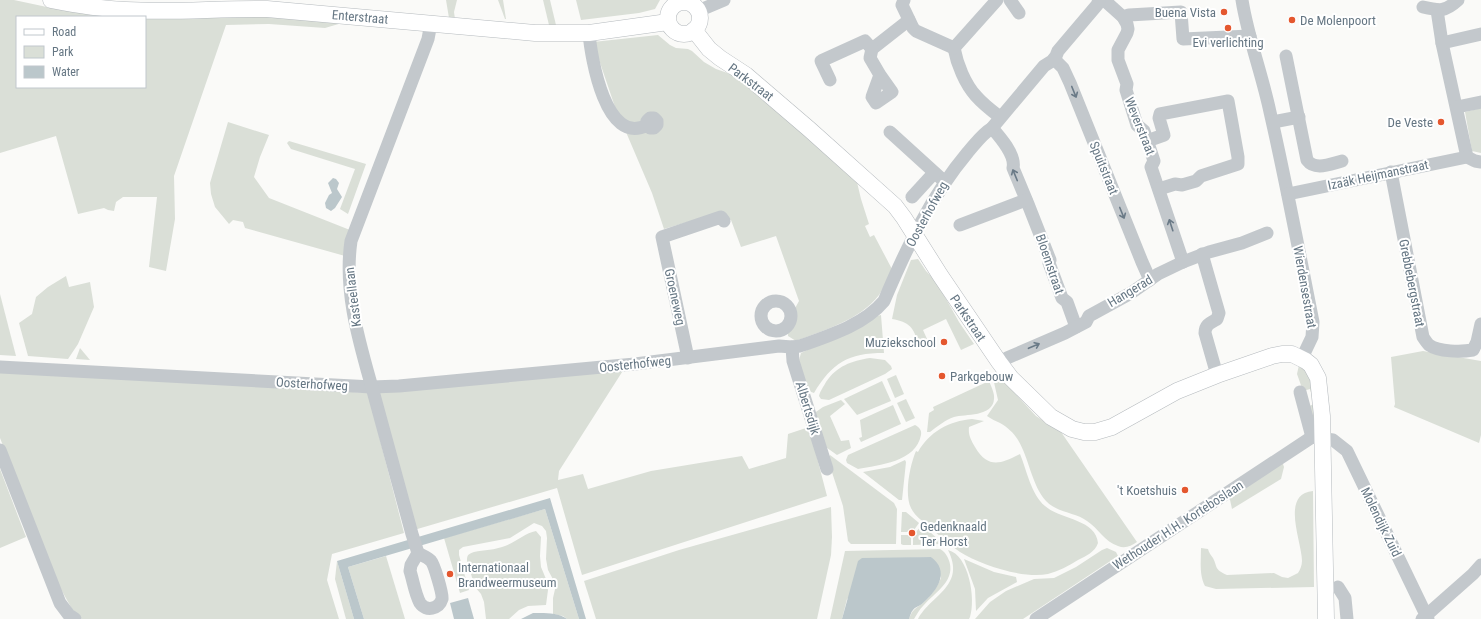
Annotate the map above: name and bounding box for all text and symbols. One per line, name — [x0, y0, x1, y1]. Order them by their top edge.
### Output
place label: Buena Vista — [1155, 5, 1216, 20]
street label: Enterstraat — [331, 7, 389, 27]
marker: Buena Vista — [1219, 7, 1229, 17]
place label: De Molenpoort — [1300, 13, 1376, 28]
marker: De Molenpoort — [1287, 15, 1297, 25]
legend — [16, 16, 146, 88]
marker: Evi verlichting — [1223, 23, 1233, 33]
text: Road — [52, 25, 76, 39]
place label: Evi verlichting — [1192, 35, 1264, 50]
text: Park — [52, 45, 74, 59]
street label: Parkstraat — [725, 60, 777, 104]
text: Water — [52, 65, 80, 79]
one-way arrow — [1070, 85, 1078, 97]
street label: Weverstraat — [1122, 95, 1158, 157]
place label: De Veste — [1388, 115, 1433, 130]
marker: De Veste — [1436, 117, 1446, 127]
street label: Spuitstraat — [1087, 139, 1122, 197]
street label: Izaäk Heijmanstraat — [1326, 157, 1430, 193]
one-way arrow — [1011, 169, 1019, 181]
street label: Oosterhofweg — [903, 179, 951, 249]
one-way arrow — [1118, 206, 1126, 218]
one-way arrow — [1167, 220, 1175, 232]
street label: Bloemstraat — [1033, 232, 1067, 296]
street label: Grebbebergstraat — [1396, 238, 1428, 328]
street label: Wierdensestraat — [1290, 245, 1320, 330]
street label: Kasteellaan — [342, 266, 364, 328]
street label: Groeneweg — [662, 267, 688, 327]
street label: Hangerad — [1105, 272, 1155, 310]
street label: Parkstraat — [947, 292, 989, 344]
place label: Muziekschool — [865, 335, 936, 350]
marker: Muziekschool — [939, 337, 949, 347]
one-way arrow — [1028, 342, 1040, 349]
street label: Oosterhofweg — [598, 353, 672, 375]
place label: Parkgebouw — [950, 369, 1014, 384]
marker: Parkgebouw — [937, 371, 947, 381]
street label: Oosterhofweg — [276, 375, 348, 393]
street label: Albertsdijk — [793, 379, 823, 437]
street label: Wethouder H.H. Korteboslaan — [1110, 477, 1246, 573]
place label: 't Koetshuis — [1117, 483, 1177, 498]
marker: 't Koetshuis — [1180, 485, 1190, 495]
street label: Molendijk Zuid — [1358, 485, 1404, 559]
place label: Gedenknaald Ter Horst — [920, 519, 987, 549]
marker: Gedenknaald Ter Horst — [907, 528, 917, 538]
place label: Internationaal Brandweermuseum — [458, 560, 557, 590]
marker: Internationaal Brandweermuseum — [445, 569, 455, 579]

